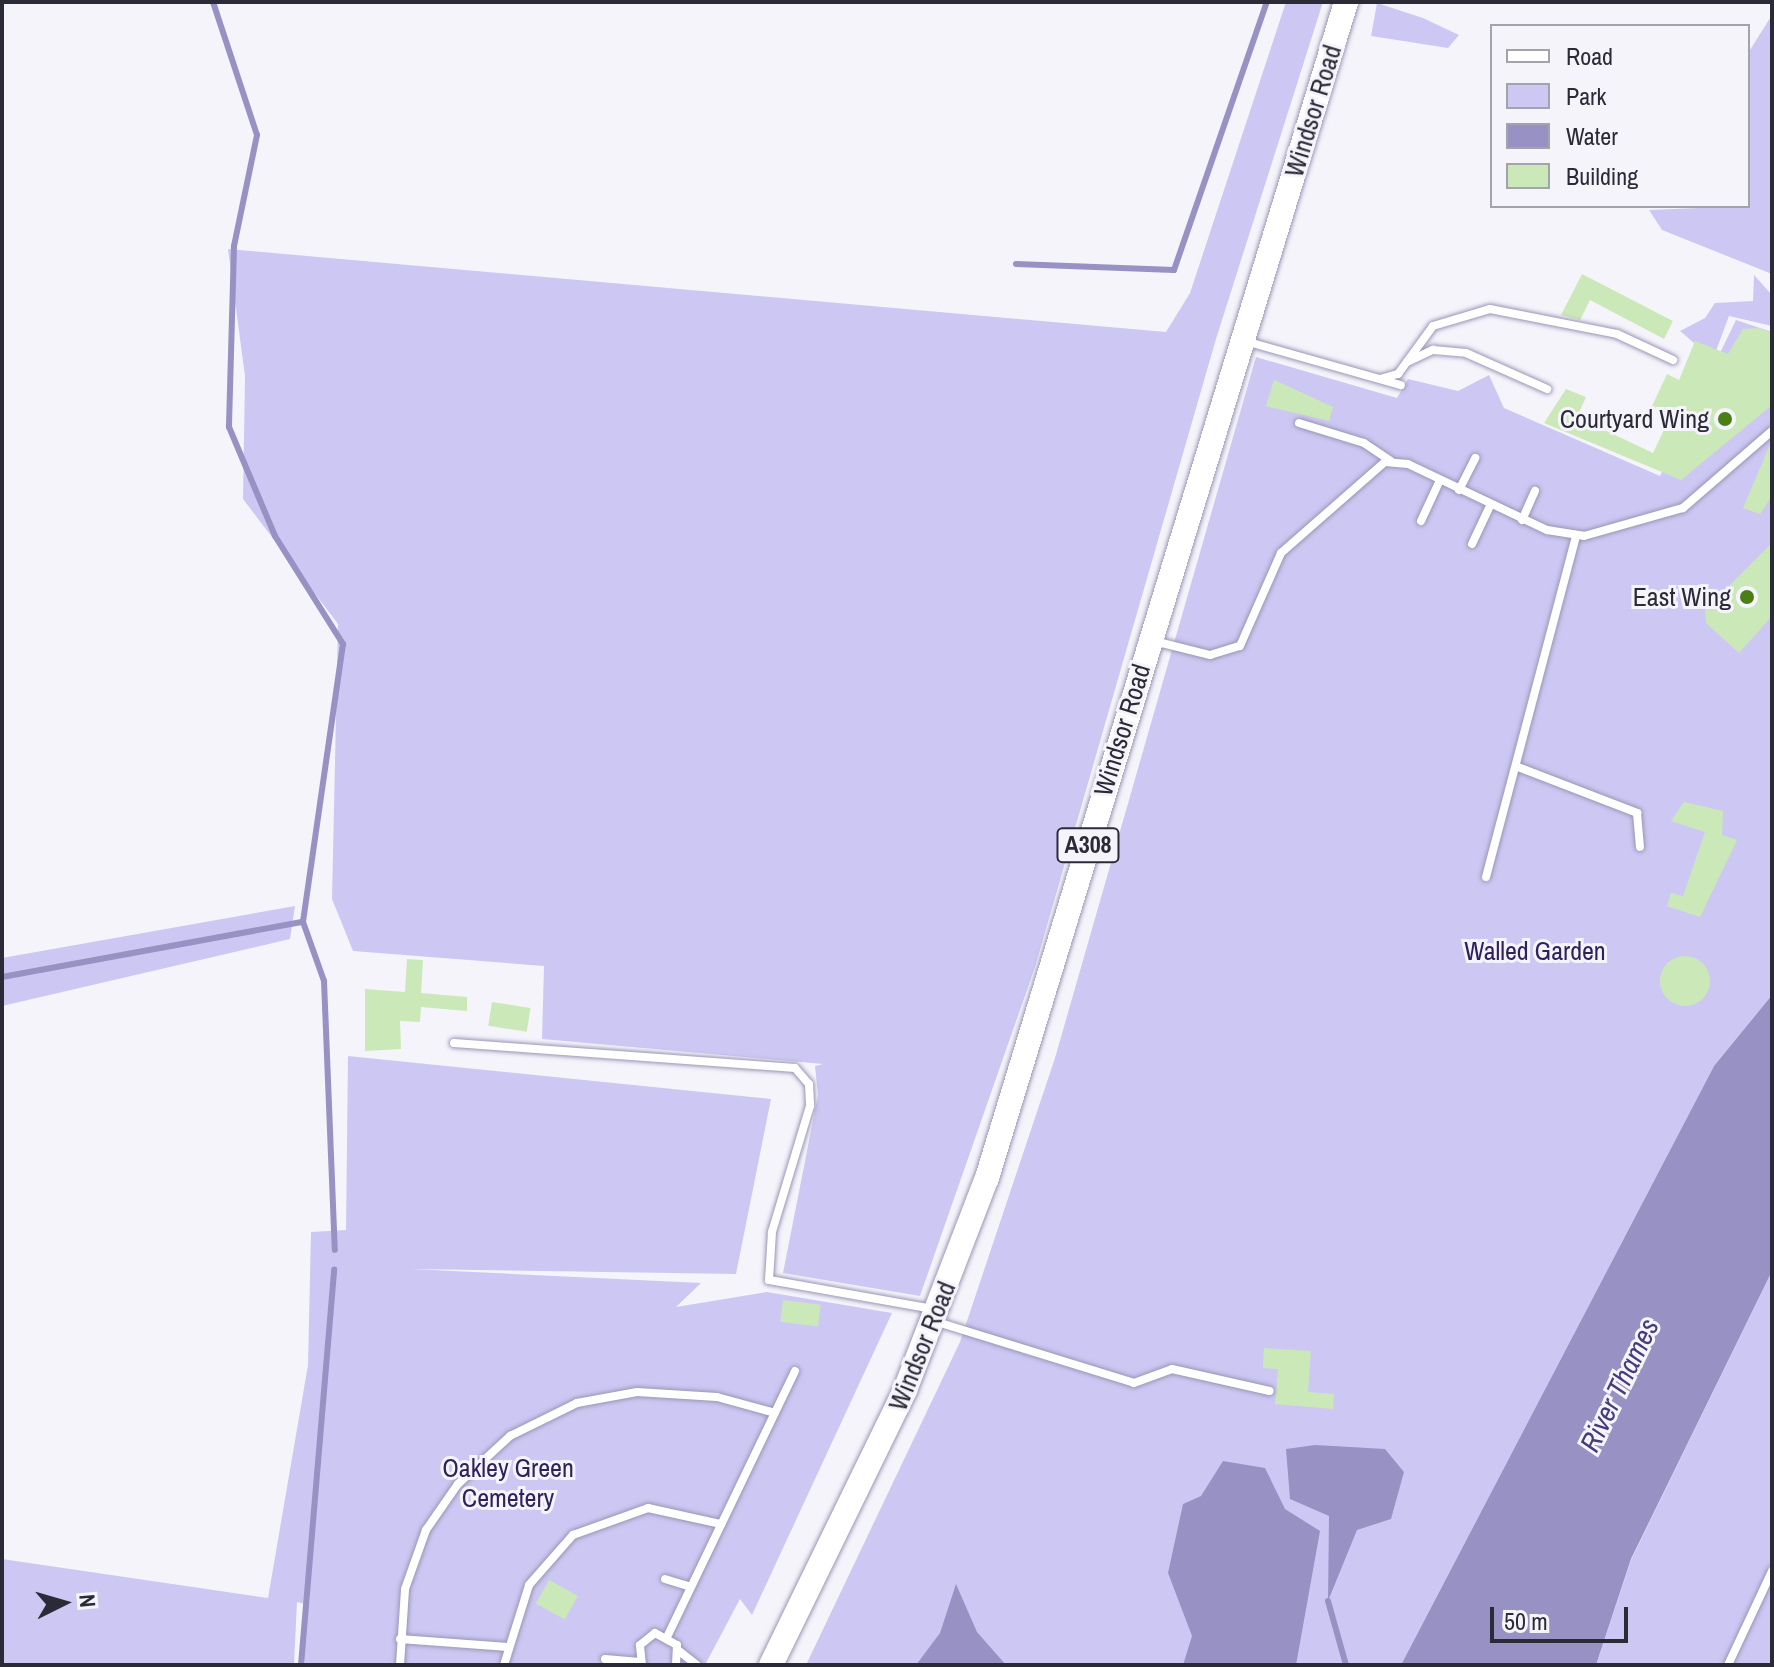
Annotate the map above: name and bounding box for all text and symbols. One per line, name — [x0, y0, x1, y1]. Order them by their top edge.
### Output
legend — [1490, 24, 1750, 208]
text: Road — [1566, 40, 1613, 72]
street label: Windsor Road — [1278, 41, 1348, 181]
text: Park — [1566, 80, 1606, 112]
text: Water — [1566, 120, 1618, 152]
text: Building — [1566, 160, 1638, 192]
place label: Courtyard Wing — [1560, 403, 1709, 435]
marker: Courtyard Wing — [1716, 410, 1734, 428]
place label: East Wing — [1633, 581, 1731, 613]
marker: East Wing — [1738, 588, 1756, 606]
street label: Windsor Road — [1087, 660, 1157, 800]
road number: A308 — [1056, 825, 1120, 865]
park label: Walled Garden — [1464, 935, 1606, 967]
street label: Windsor Road — [882, 1277, 962, 1415]
water label: River Thames — [1572, 1313, 1666, 1457]
park label: Oakley Green Cemetery — [442, 1452, 574, 1514]
north arrow — [24, 1563, 104, 1643]
scale bar — [1494, 1591, 1632, 1641]
text: N — [72, 1593, 103, 1609]
text: 50 m — [1504, 1605, 1548, 1637]

